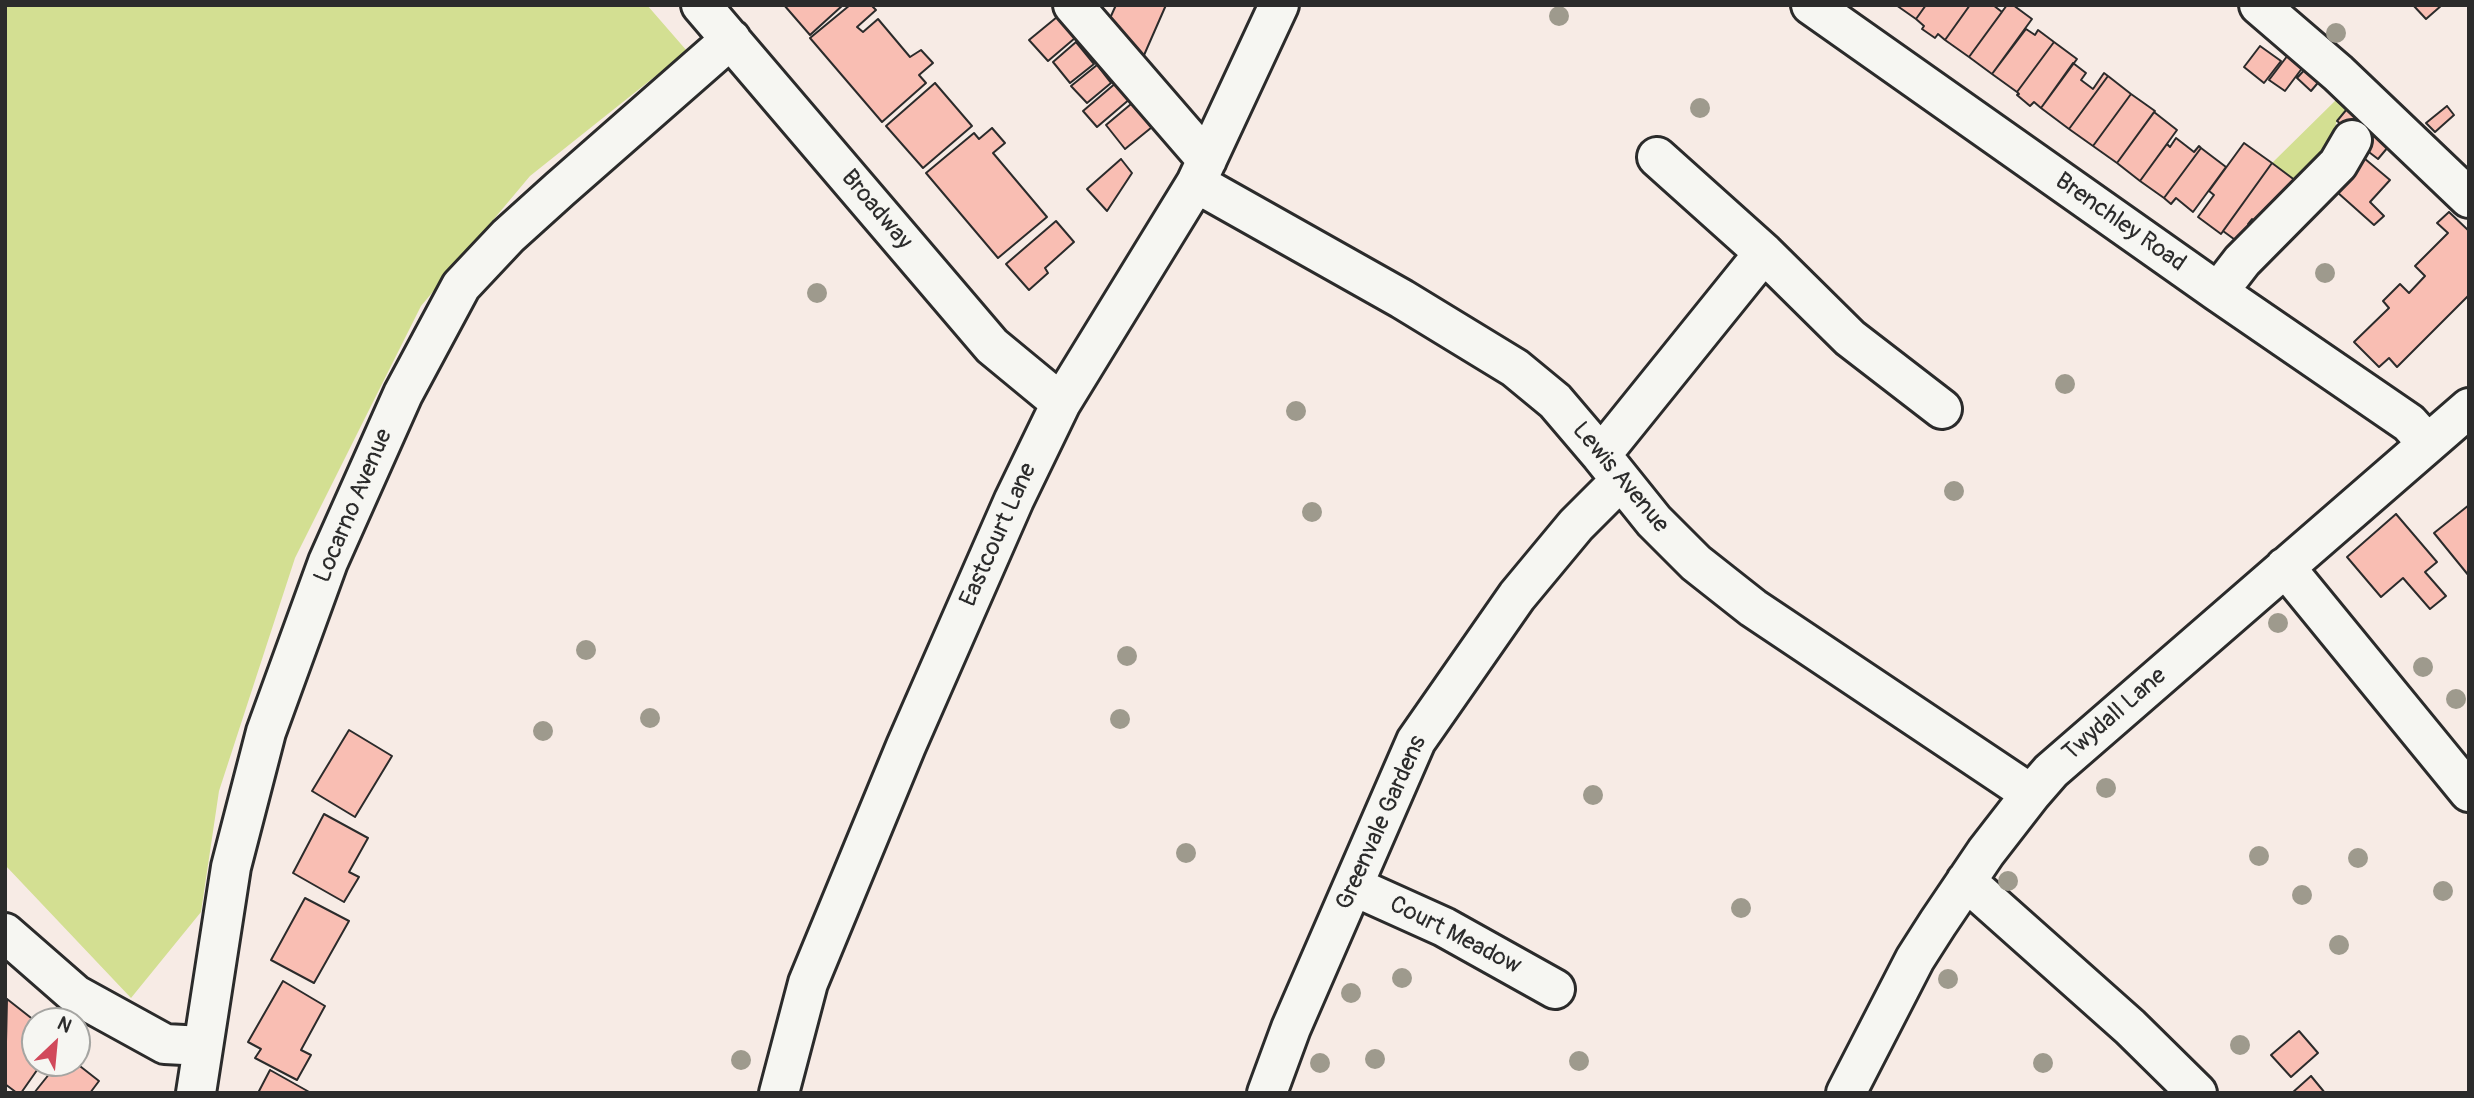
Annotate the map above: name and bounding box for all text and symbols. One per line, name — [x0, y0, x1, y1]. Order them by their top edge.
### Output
street label: Broadway — [834, 164, 918, 256]
street label: Brenchley Road — [2049, 167, 2191, 279]
street label: Lewis Avenue — [1565, 417, 1675, 539]
street label: Locarno Avenue — [309, 425, 399, 587]
street label: Eastcourt Lane — [955, 459, 1043, 611]
street label: Twydall Lane — [2057, 662, 2173, 768]
street label: Greenvale Gardens — [1331, 731, 1433, 915]
street label: Court Meadow — [1384, 891, 1526, 981]
north arrow — [21, 1007, 91, 1077]
text: N — [53, 1011, 75, 1039]

